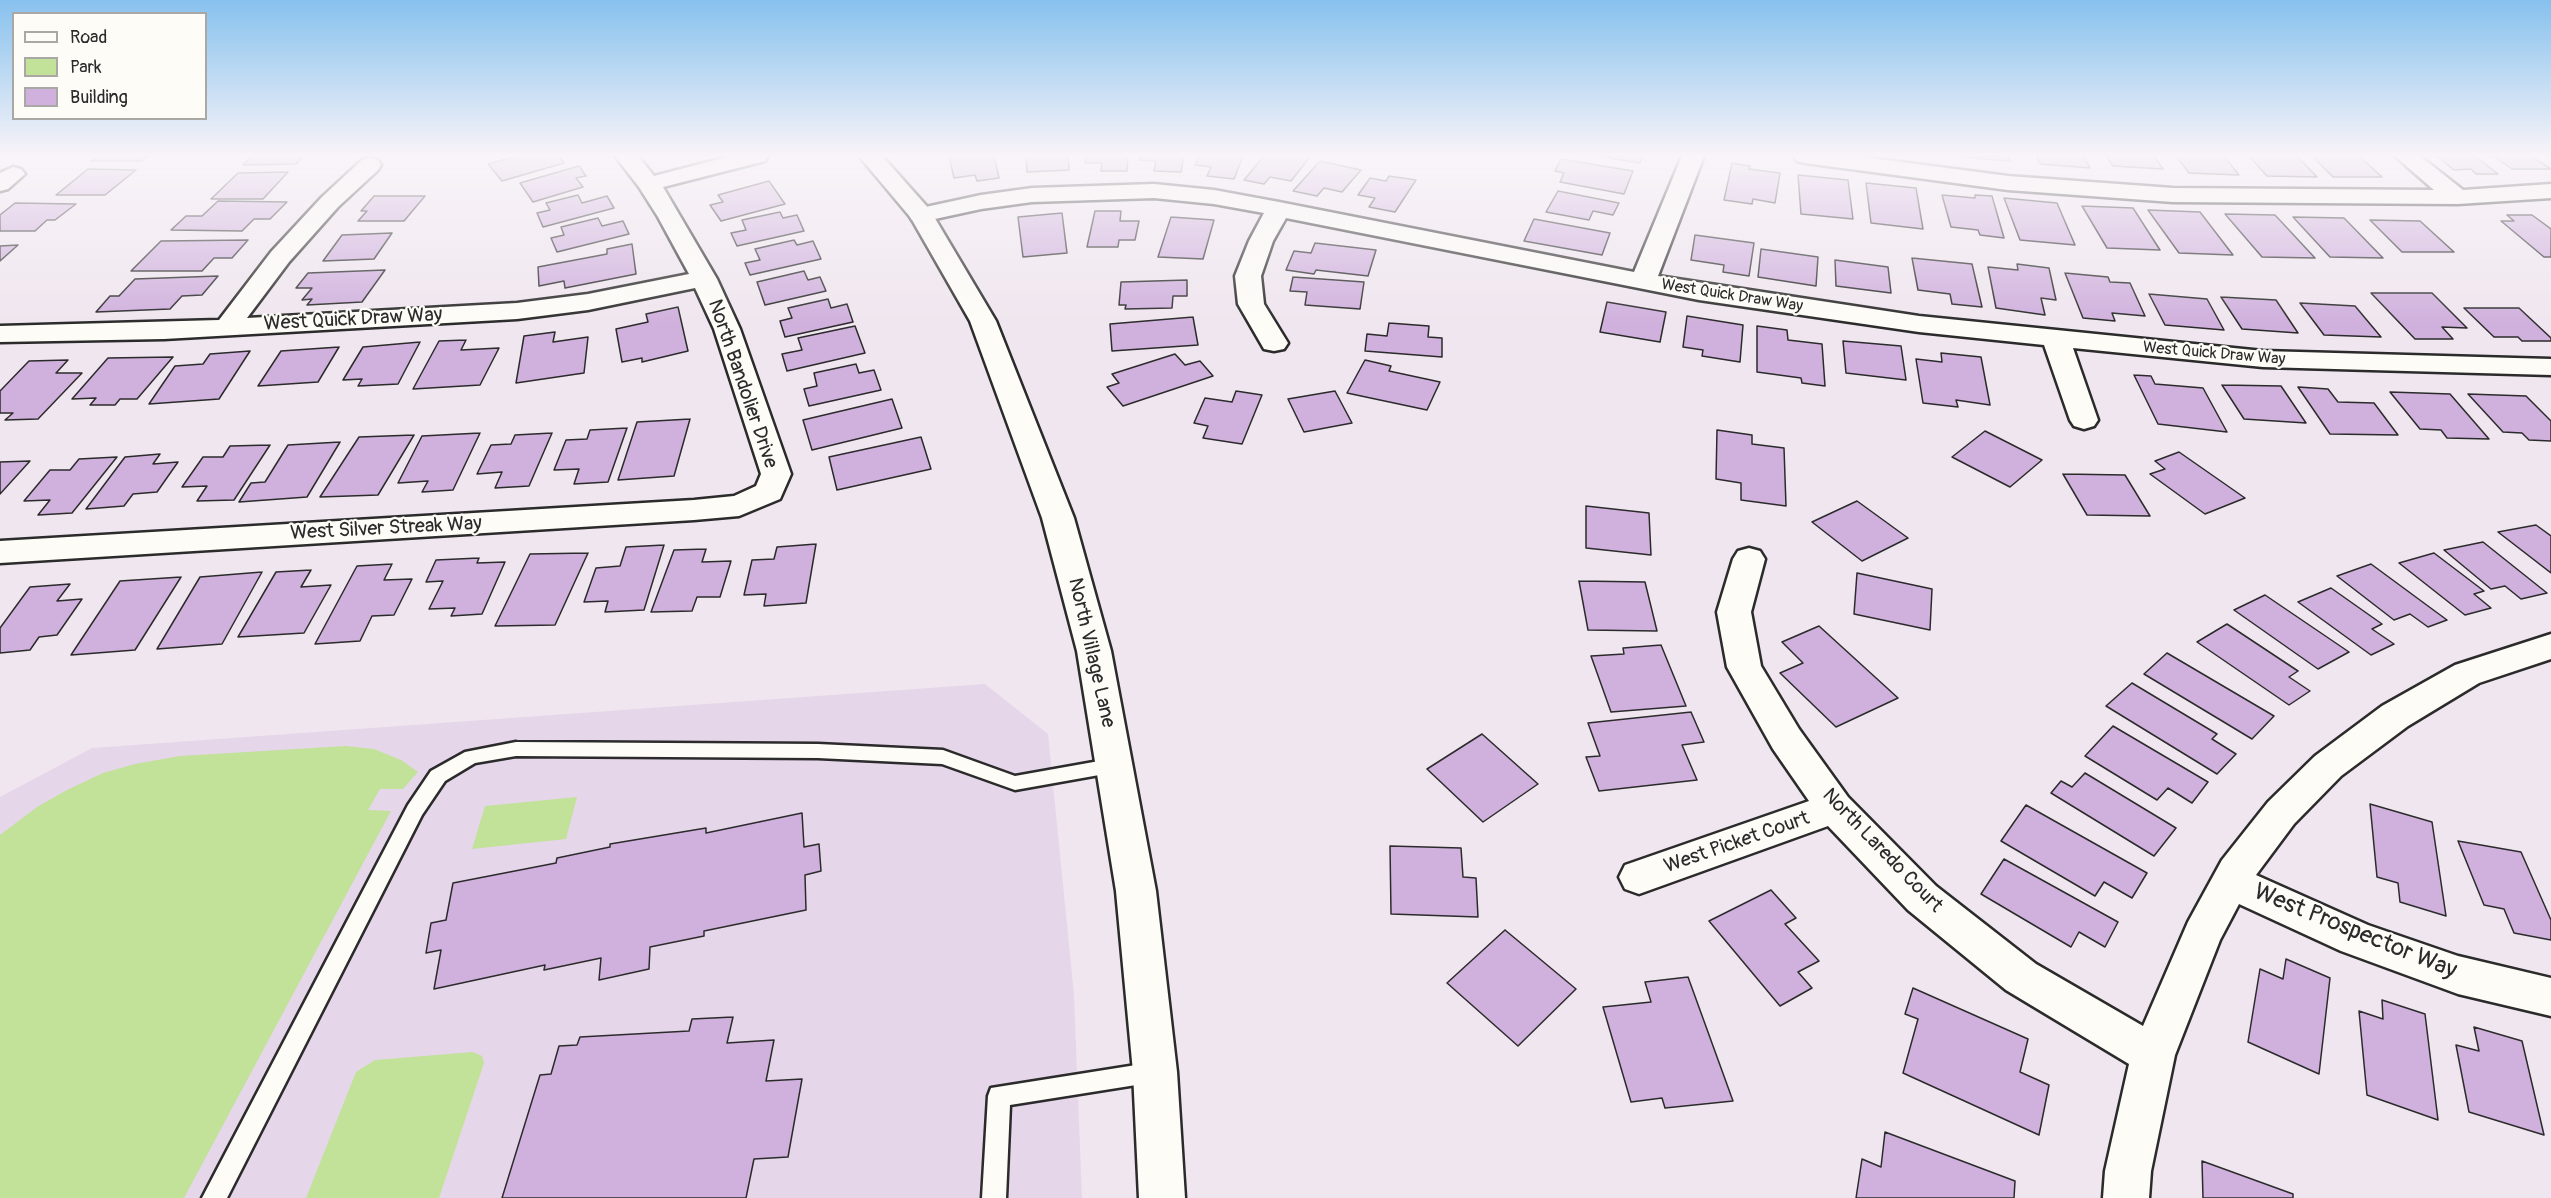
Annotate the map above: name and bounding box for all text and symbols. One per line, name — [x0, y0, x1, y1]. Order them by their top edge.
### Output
legend — [12, 12, 207, 120]
text: Road — [70, 26, 107, 49]
text: Park — [70, 56, 102, 79]
text: Building — [70, 86, 128, 109]
street label: West Quick Draw Way — [1660, 275, 1804, 317]
street label: North Bandolier Drive — [702, 296, 782, 472]
street label: West Quick Draw Way — [263, 303, 443, 337]
street label: West Quick Draw Way — [2142, 338, 2286, 370]
street label: West Silver Streak Way — [290, 512, 482, 546]
street label: North Village Lane — [1062, 576, 1120, 730]
street label: North Laredo Court — [1817, 784, 1947, 918]
street label: West Picket Court — [1661, 807, 1813, 879]
street label: West Prospector Way — [2249, 878, 2461, 986]

